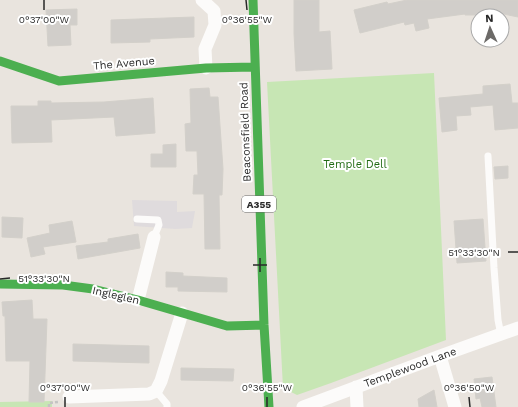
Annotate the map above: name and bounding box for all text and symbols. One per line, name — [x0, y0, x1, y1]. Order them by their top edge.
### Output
north arrow — [470, 8, 510, 48]
text: N — [485, 12, 494, 25]
text: 0°37'00"W — [19, 14, 70, 25]
text: 0°36'55"W — [222, 14, 273, 25]
street label: The Avenue — [93, 54, 155, 73]
street label: Beaconsfield Road — [237, 82, 254, 182]
park label: Temple Dell — [323, 158, 387, 171]
road number: A355 — [242, 196, 276, 212]
text: 51°33'30"N — [448, 247, 500, 258]
text: 51°33'30"N — [18, 273, 70, 284]
street label: Ingleglen — [91, 284, 141, 307]
street label: Templewood Lane — [362, 345, 458, 390]
text: 0°37'00"W — [40, 382, 91, 393]
text: 0°36'55"W — [242, 382, 293, 393]
text: 0°36'50"W — [444, 382, 495, 393]

